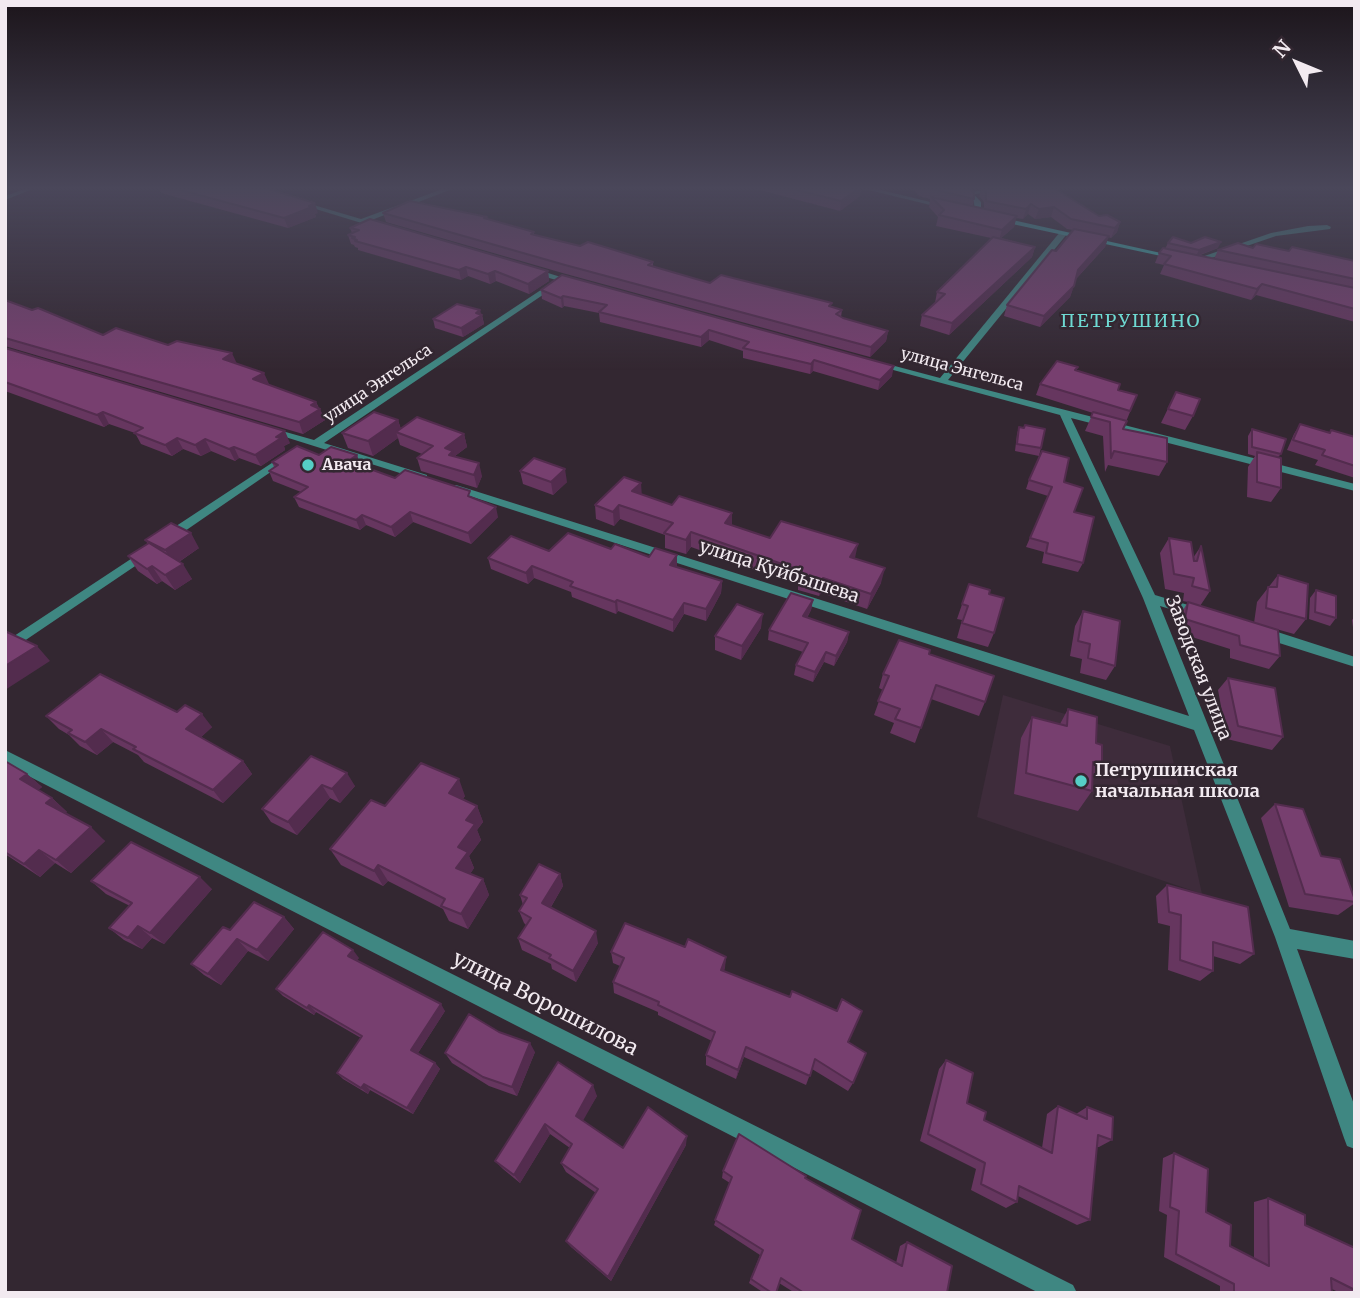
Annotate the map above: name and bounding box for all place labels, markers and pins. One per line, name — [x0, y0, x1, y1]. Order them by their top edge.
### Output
place label: Авача — [322, 455, 371, 475]
marker: Авача — [300, 457, 316, 473]
place label: Петрушинская начальная школа — [1095, 760, 1260, 802]
marker: Петрушинская начальная школа — [1073, 773, 1089, 789]

